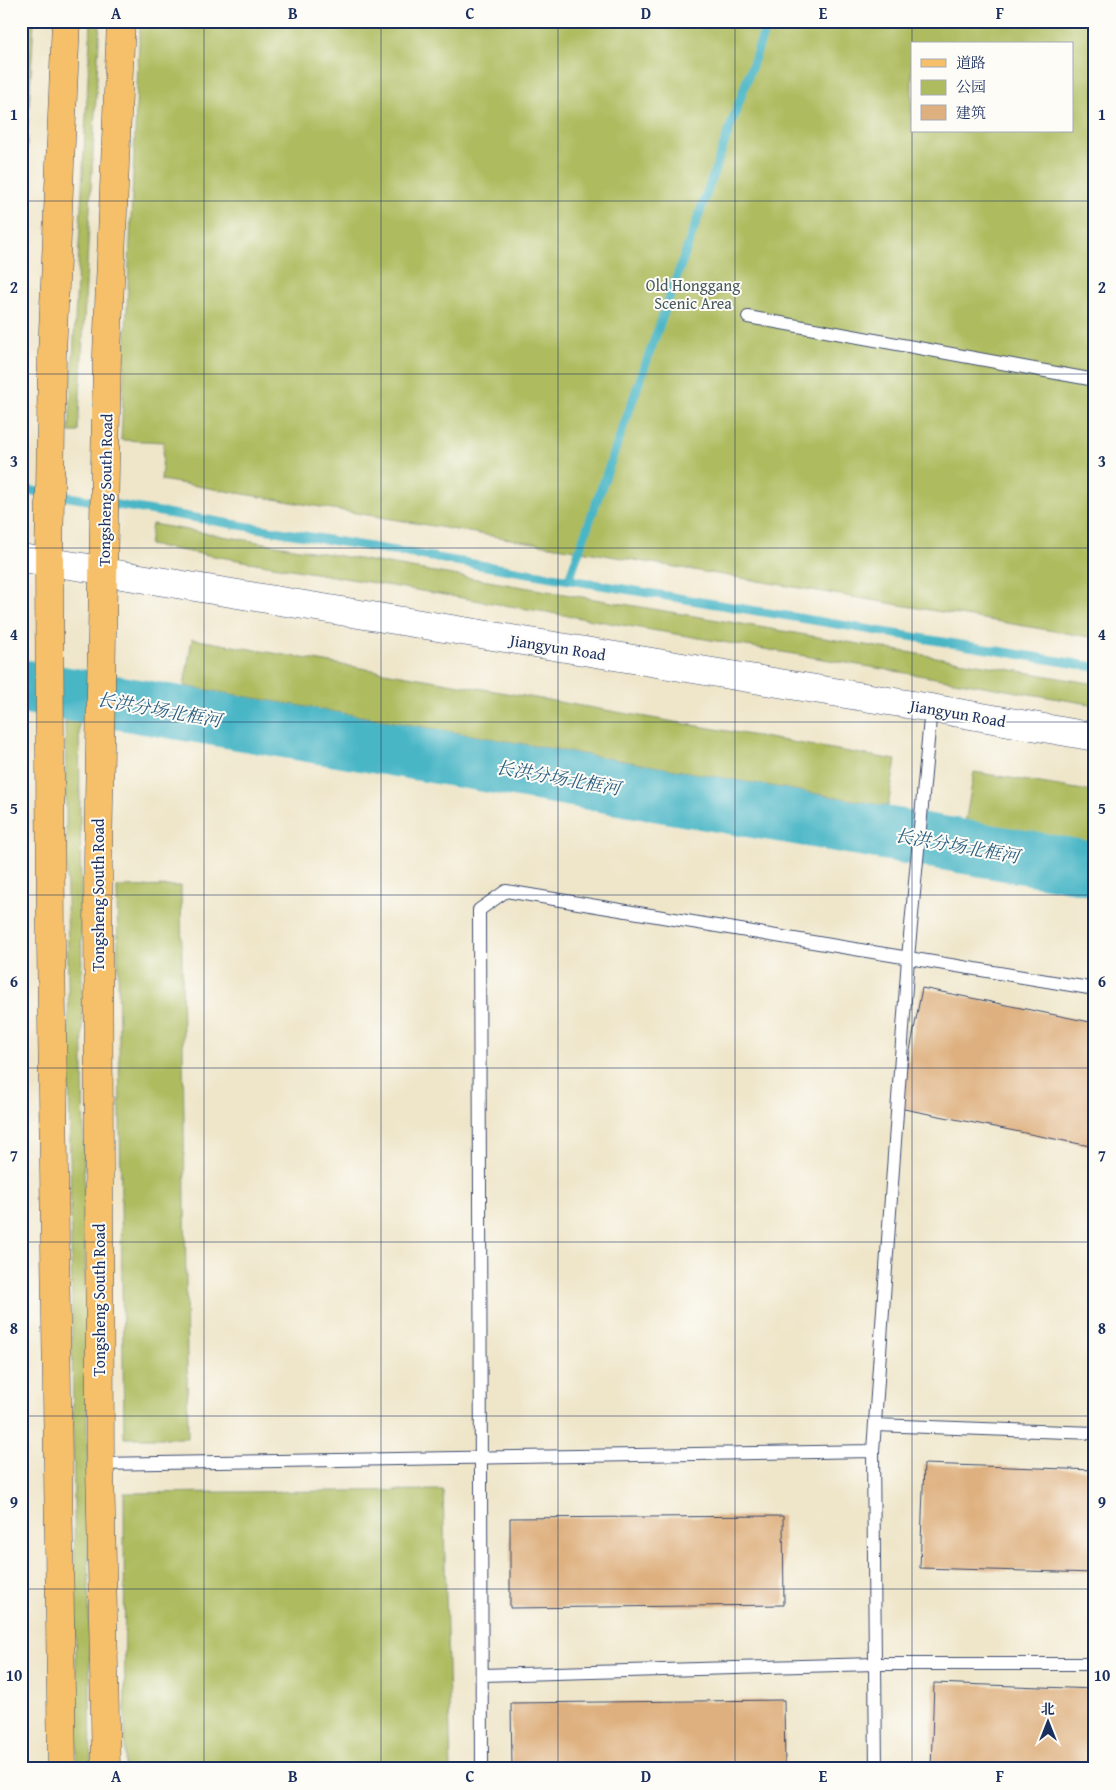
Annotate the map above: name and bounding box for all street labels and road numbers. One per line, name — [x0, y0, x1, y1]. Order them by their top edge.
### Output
street label: Tongsheng South Road — [92, 413, 118, 567]
street label: Jiangyun Road — [506, 627, 608, 666]
street label: Jiangyun Road — [906, 692, 1008, 733]
street label: Tongsheng South Road — [86, 818, 110, 972]
street label: Tongsheng South Road — [87, 1223, 111, 1377]

